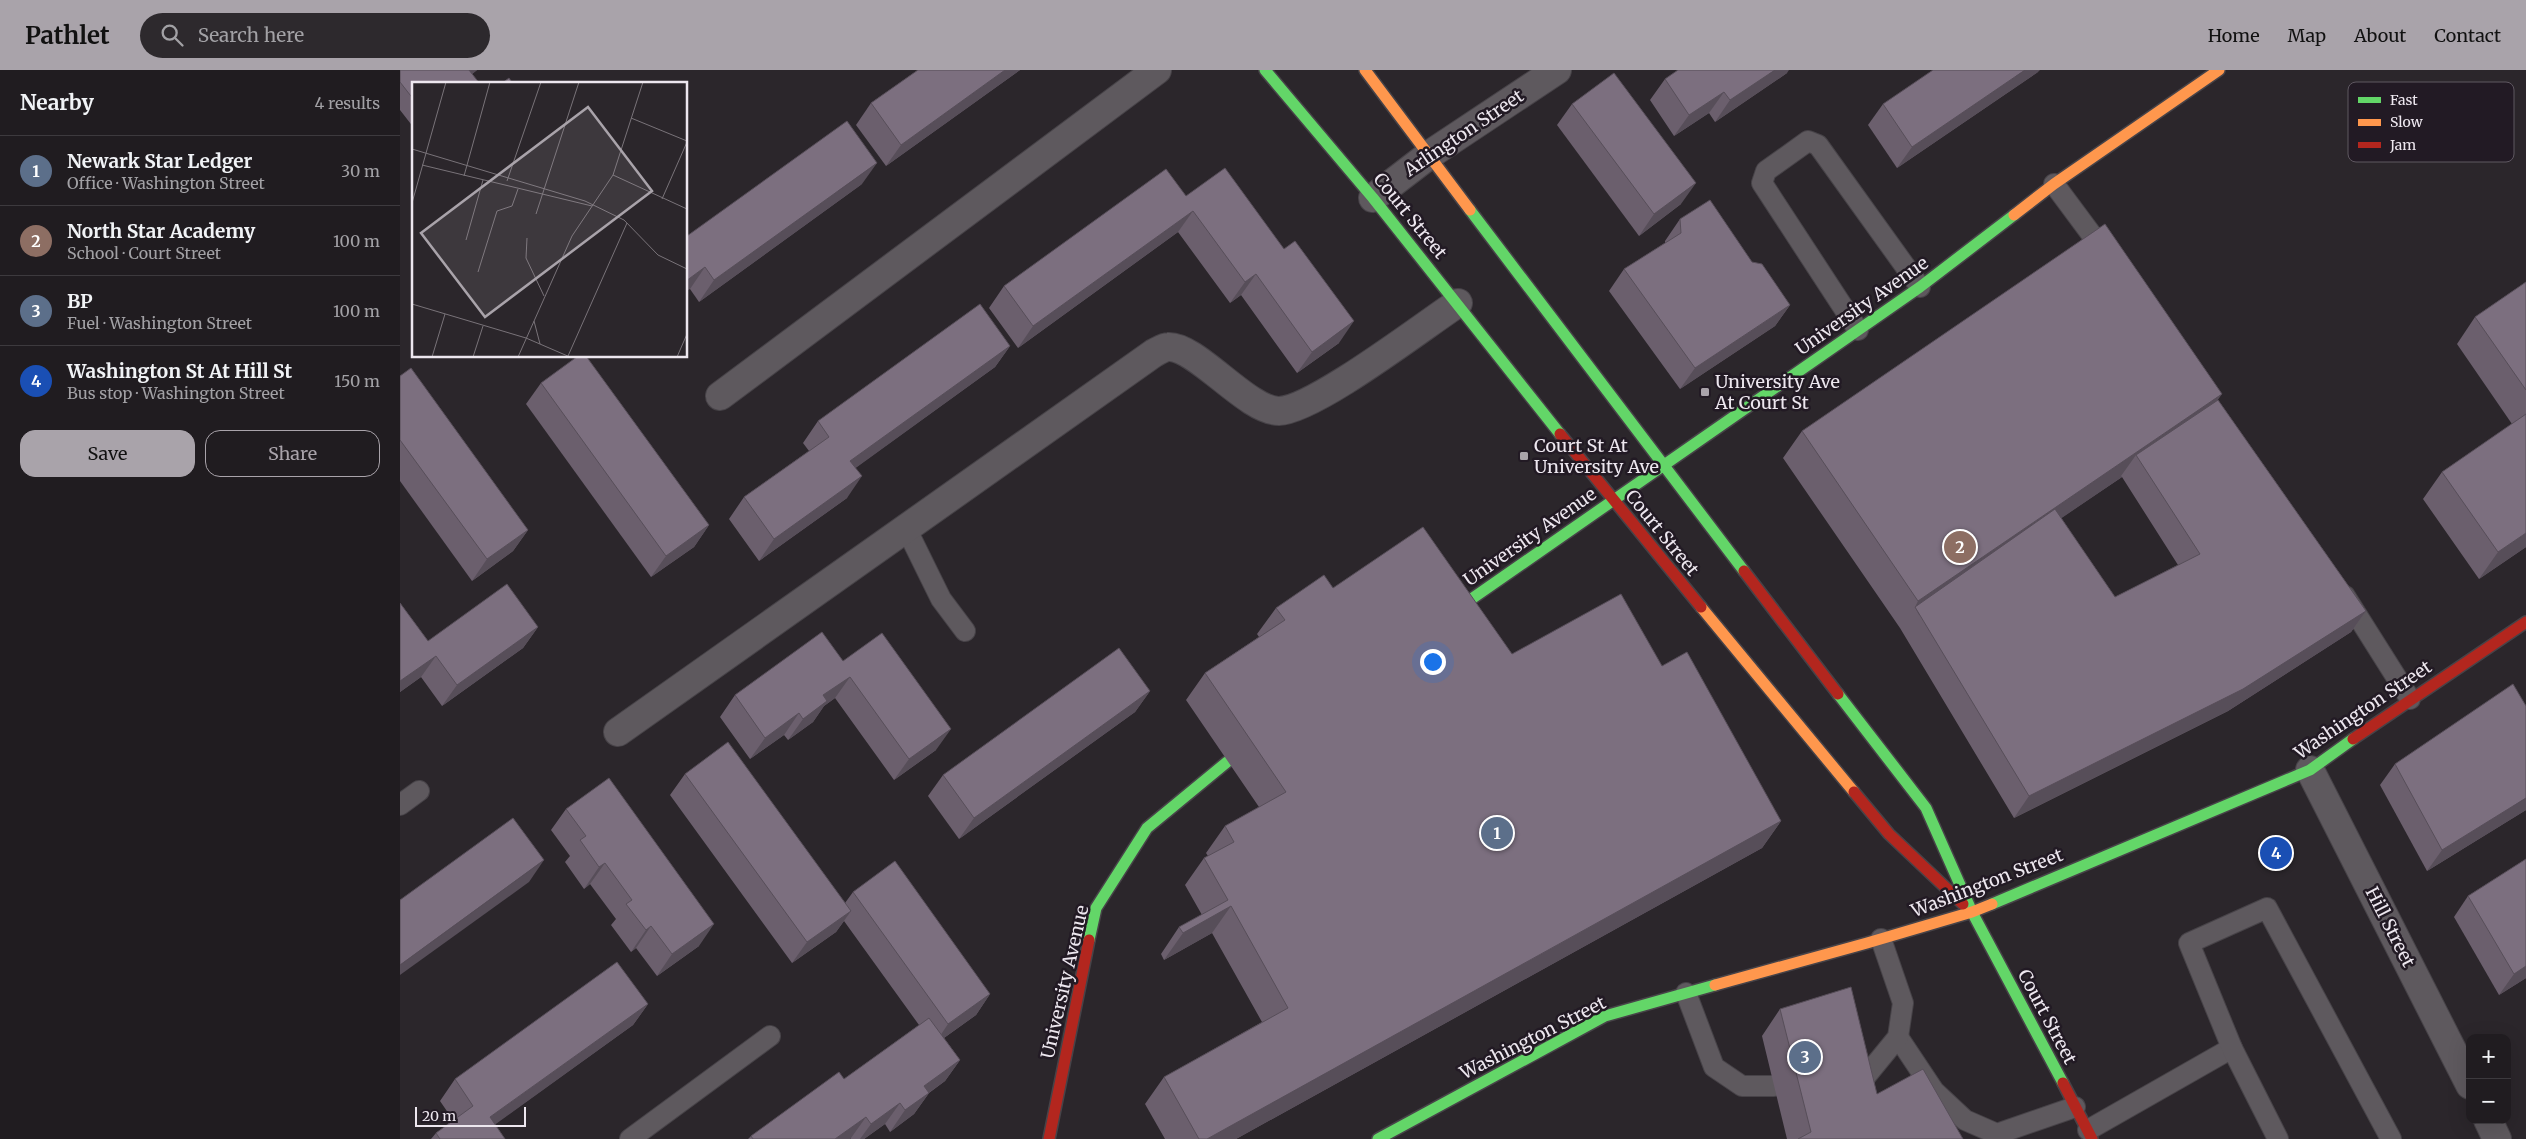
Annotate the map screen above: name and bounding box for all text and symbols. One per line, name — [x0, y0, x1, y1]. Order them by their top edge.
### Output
search box — [140, 13, 490, 58]
text: Pathlet — [25, 20, 110, 51]
icon: search — [158, 21, 186, 49]
text: Search here — [198, 23, 304, 47]
text: Home — [2208, 24, 2260, 47]
text: Map — [2288, 24, 2326, 47]
text: About — [2354, 24, 2406, 47]
text: Contact — [2434, 24, 2501, 47]
inset map — [412, 82, 688, 358]
legend — [2348, 82, 2514, 162]
street label: Arlington Street — [1399, 84, 1528, 182]
text: Nearby — [20, 89, 94, 116]
text: Fast — [2390, 91, 2418, 109]
text: 4 results — [314, 93, 380, 113]
text: Slow — [2390, 113, 2423, 131]
text: Jam — [2389, 136, 2416, 154]
text: Newark Star Ledger — [67, 149, 252, 173]
text: 1 — [32, 161, 40, 181]
text: 30 m — [341, 161, 380, 181]
street label: Court Street — [1369, 168, 1452, 263]
text: Office · Washington Street — [67, 173, 265, 193]
text: North Star Academy — [67, 219, 255, 243]
text: 2 — [31, 231, 41, 251]
text: 100 m — [333, 231, 380, 251]
text: School · Court Street — [67, 243, 221, 263]
street label: University Avenue — [1791, 251, 1933, 360]
text: BP — [67, 289, 93, 313]
text: 3 — [31, 301, 41, 321]
text: 100 m — [333, 301, 380, 321]
text: Fuel · Washington Street — [67, 313, 252, 333]
text: Washington St At Hill St — [67, 359, 292, 383]
place label: University Ave At Court St — [1714, 370, 1840, 414]
text: 4 — [31, 371, 41, 391]
text: 150 m — [334, 371, 380, 391]
text: Bus stop · Washington Street — [67, 383, 285, 403]
marker: University Ave At Court St — [1699, 386, 1711, 398]
button: Save — [20, 430, 195, 477]
button: Share — [205, 430, 380, 477]
place label: Court St At University Ave — [1534, 434, 1659, 478]
marker: Court St At University Ave — [1518, 450, 1530, 462]
street label: University Avenue — [1459, 482, 1601, 591]
street label: Court Street — [1621, 485, 1704, 580]
pin: 2 — [1944, 528, 1976, 566]
your location — [1420, 649, 1446, 675]
street label: Washington Street — [2289, 655, 2436, 765]
pin: 1 — [1481, 814, 1513, 852]
pin: 4 — [2260, 834, 2292, 872]
street label: Washington Street — [1907, 843, 2066, 922]
street label: Hill Street — [2360, 883, 2420, 971]
street label: University Avenue — [1036, 903, 1093, 1061]
street label: Court Street — [2013, 965, 2082, 1068]
street label: Washington Street — [1455, 991, 1610, 1085]
map controls — [2466, 1034, 2511, 1124]
button: + — [2466, 1034, 2511, 1079]
pin: 3 — [1789, 1038, 1821, 1076]
button: − — [2466, 1079, 2511, 1124]
scale bar — [415, 1104, 526, 1127]
text: 20 m — [422, 1107, 456, 1125]

